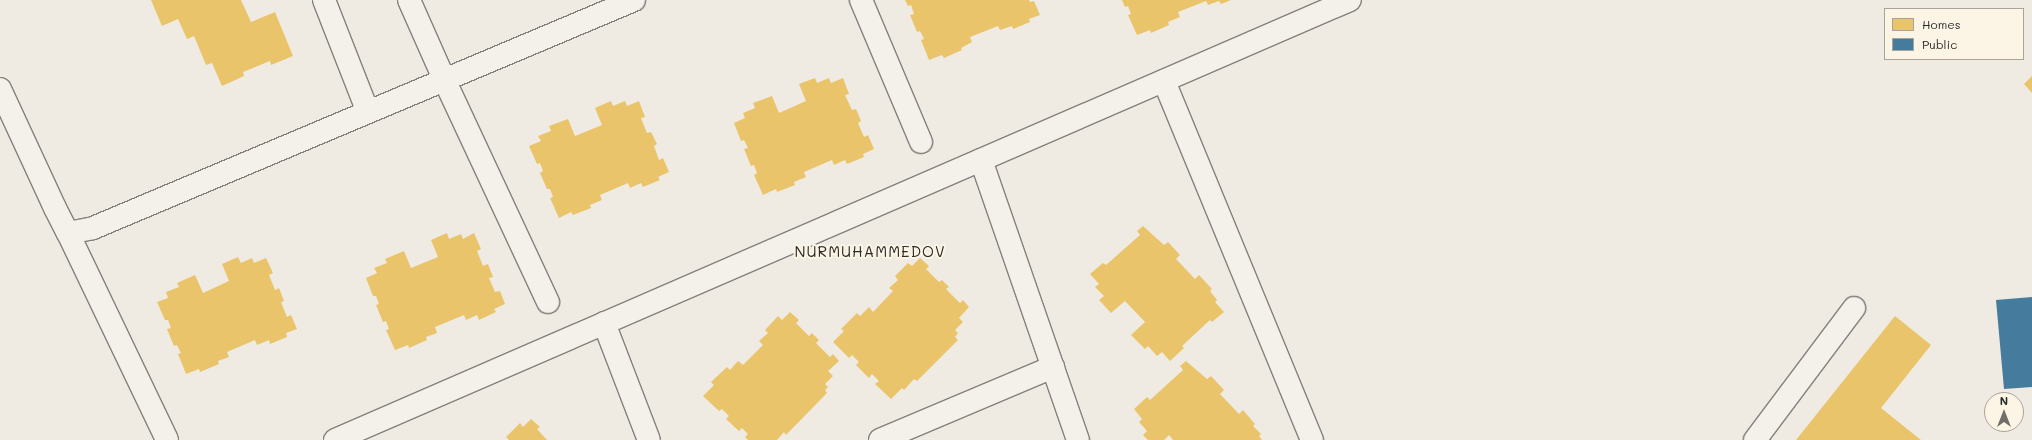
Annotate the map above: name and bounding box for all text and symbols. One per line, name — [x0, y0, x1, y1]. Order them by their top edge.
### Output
legend — [1884, 8, 2024, 60]
text: Homes — [1922, 16, 1961, 32]
text: Public — [1922, 36, 1957, 52]
district label: NURMUHAMMEDOV — [794, 243, 946, 261]
north arrow — [1984, 392, 2024, 432]
text: N — [2000, 393, 2008, 408]

